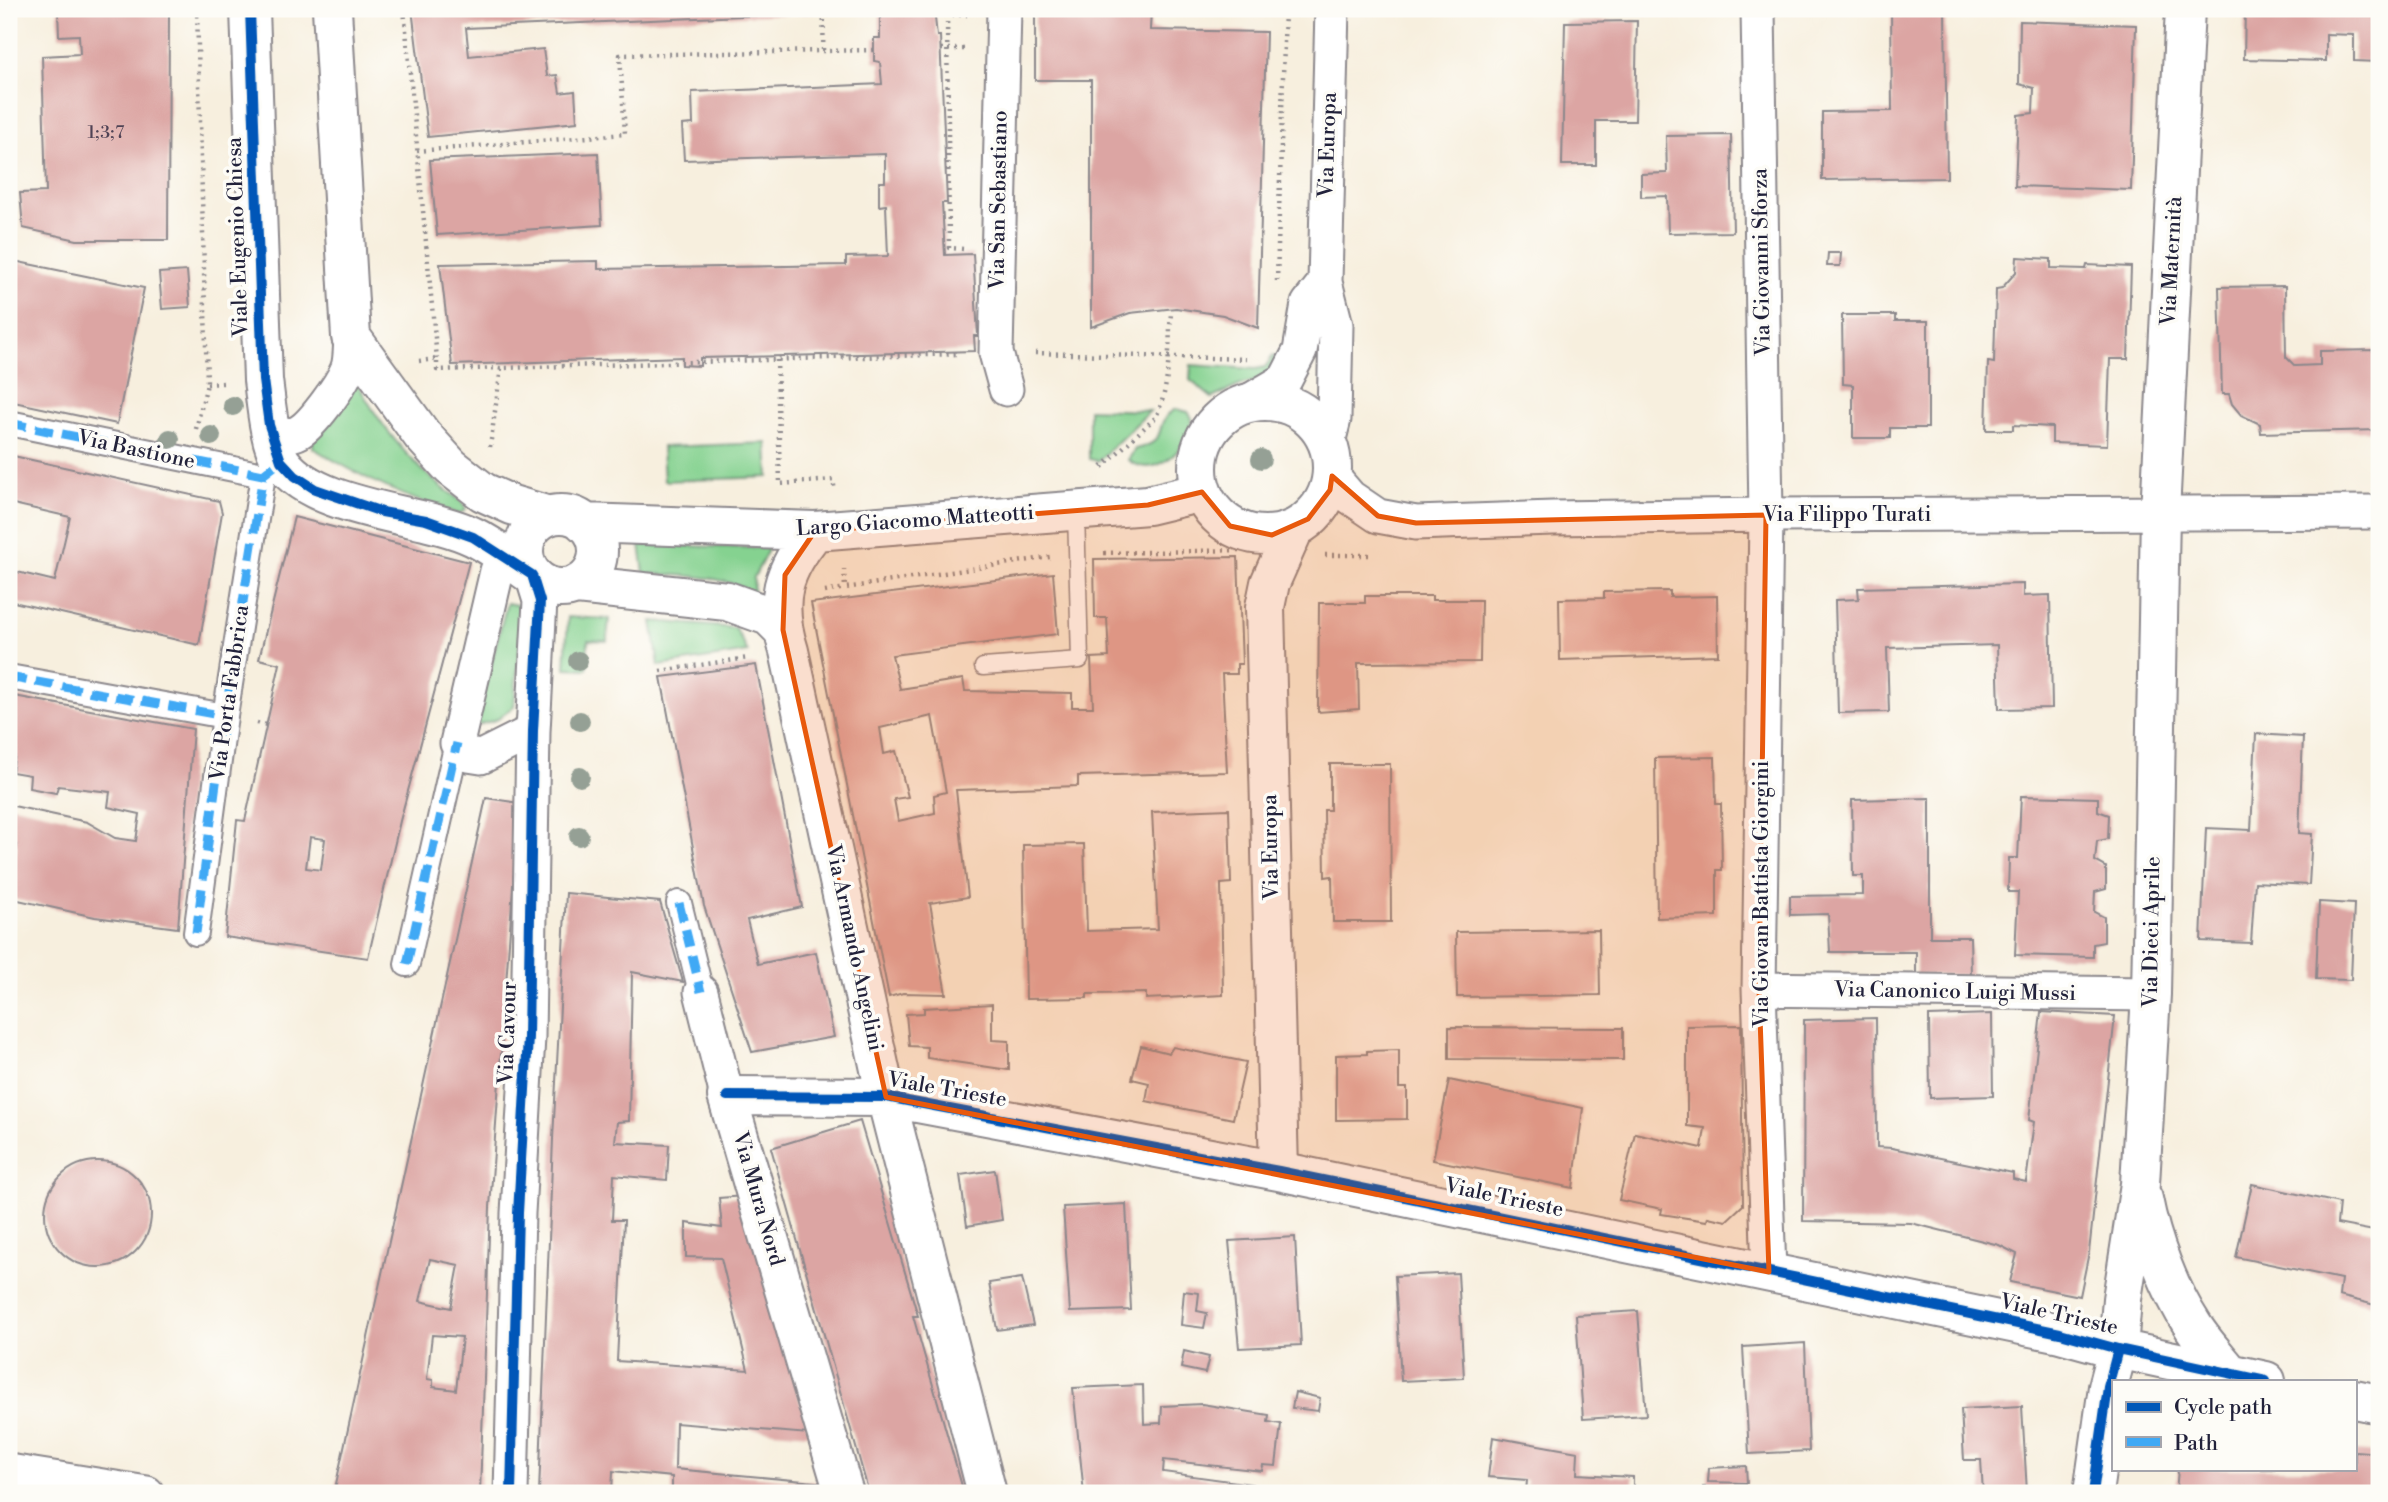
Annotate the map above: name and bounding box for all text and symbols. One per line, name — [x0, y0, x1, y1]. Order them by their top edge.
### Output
street label: Via Europa — [1313, 91, 1343, 199]
street label: Via San Sebastiano — [984, 110, 1014, 291]
house number: 1;3;7 — [88, 121, 124, 144]
street label: Viale Eugenio Chiesa — [222, 136, 255, 338]
street label: Via Giovanni Sforza — [1747, 168, 1777, 357]
street label: Via Maternità — [2156, 195, 2188, 327]
street label: Via Bastione — [74, 425, 197, 475]
street label: Largo Giacomo Matteotti — [795, 500, 1035, 542]
street label: Via Filippo Turati — [1762, 502, 1931, 528]
street label: Via Porta Fabbrica — [205, 603, 255, 784]
street label: Via Giovan Battista Giorgini — [1749, 760, 1775, 1028]
street label: Via Europa — [1257, 794, 1285, 901]
street label: Via Armando Angelini — [819, 842, 889, 1053]
street label: Via Dieci Aprile — [2138, 856, 2166, 1009]
street label: Via Canonico Luigi Mussi — [1833, 977, 2076, 1007]
street label: Via Cavour — [493, 981, 523, 1086]
street label: Viale Trieste — [884, 1067, 1009, 1113]
street label: Via Mura Nord — [726, 1128, 790, 1269]
street label: Viale Trieste — [1441, 1173, 1566, 1223]
street label: Viale Trieste — [1996, 1289, 2121, 1341]
legend — [2112, 1380, 2356, 1470]
text: Cycle path — [2174, 1395, 2273, 1421]
text: Path — [2174, 1431, 2219, 1457]

